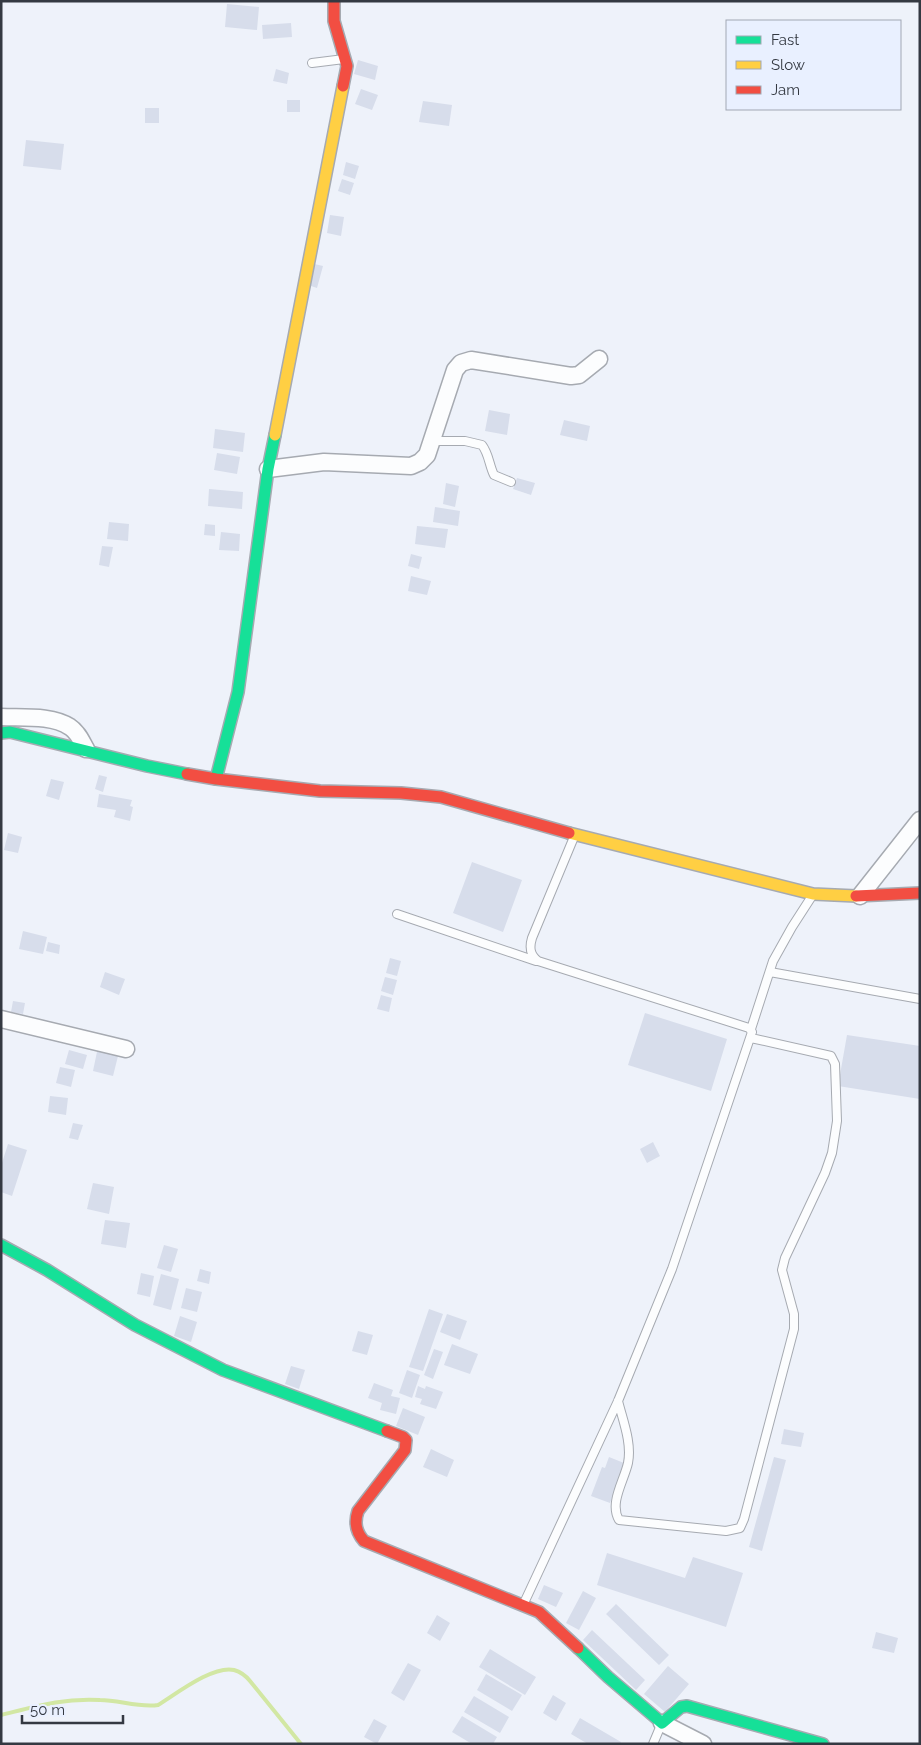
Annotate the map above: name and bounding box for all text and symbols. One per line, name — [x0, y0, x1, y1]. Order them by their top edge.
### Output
legend — [726, 20, 901, 110]
text: Fast — [771, 31, 799, 49]
text: Slow — [771, 56, 805, 74]
text: Jam — [771, 81, 800, 99]
scale bar — [22, 1692, 124, 1724]
text: 50 m — [30, 1701, 65, 1719]

